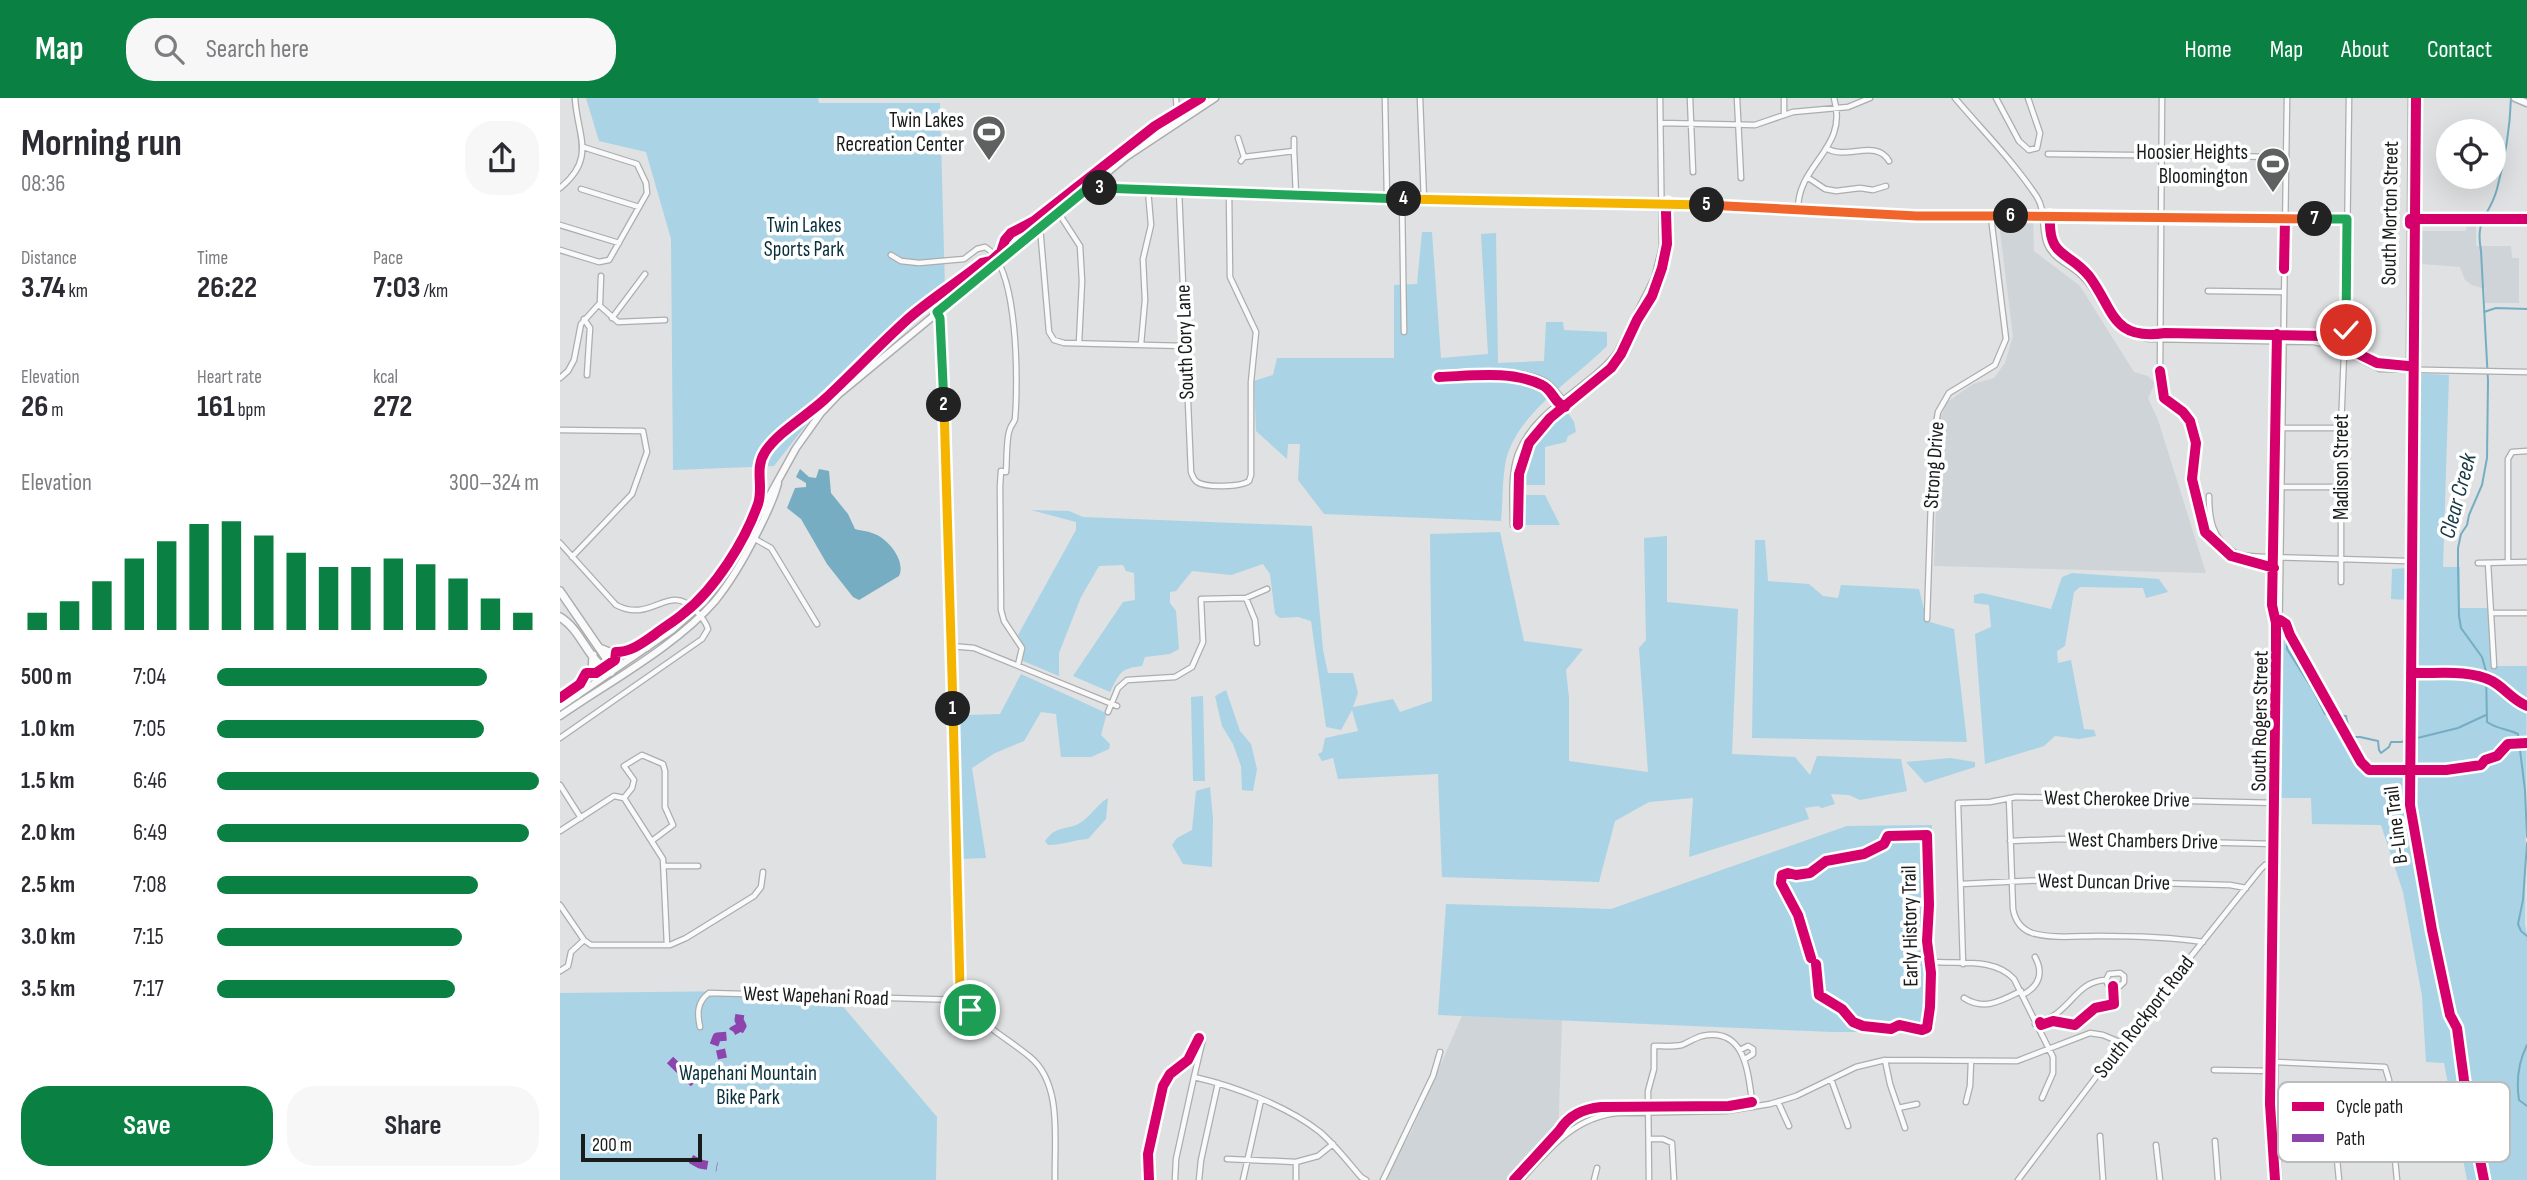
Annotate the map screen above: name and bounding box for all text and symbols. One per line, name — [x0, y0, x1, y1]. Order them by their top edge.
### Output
search box — [126, 18, 616, 81]
text: Map — [35, 29, 84, 69]
icon: search — [150, 30, 188, 68]
text: Search here — [206, 34, 309, 65]
text: Home — [2184, 35, 2232, 64]
text: Map — [2270, 35, 2303, 64]
text: About — [2341, 35, 2389, 64]
text: Contact — [2427, 35, 2492, 64]
place label: Twin Lakes Recreation Center — [836, 108, 964, 157]
sports icon: Twin Lakes Recreation Center — [970, 113, 1008, 162]
map controls — [2436, 119, 2506, 189]
button: locate — [2436, 119, 2506, 189]
text: Morning run — [21, 121, 182, 166]
button: share — [465, 121, 539, 195]
place label: Hoosier Heights Bloomington — [2136, 140, 2248, 189]
street label: South Morton Street — [2376, 141, 2404, 285]
sports icon: Hoosier Heights Bloomington — [2254, 145, 2292, 194]
text: 08:36 — [21, 170, 65, 198]
pin: 3 — [1082, 170, 1118, 206]
text: 3 — [1095, 176, 1104, 199]
pin: 4 — [1386, 182, 1422, 217]
text: 4 — [1399, 187, 1408, 210]
pin: 5 — [1690, 188, 1724, 222]
text: 5 — [1702, 193, 1711, 216]
pin: 6 — [1994, 198, 2028, 234]
pin: 7 — [2298, 202, 2332, 236]
text: 6 — [2006, 204, 2015, 227]
text: 7 — [2310, 207, 2319, 230]
park label: Twin Lakes Sports Park — [764, 213, 844, 262]
text: Distance — [21, 247, 77, 270]
text: Time — [197, 247, 228, 270]
text: Pace — [373, 247, 403, 270]
text: 3.74 — [21, 270, 65, 306]
text: 26:22 — [197, 270, 257, 306]
text: 7:03 — [373, 270, 420, 306]
text: km — [65, 280, 88, 303]
text: /km — [420, 280, 448, 303]
street label: South Cory Lane — [1171, 284, 1199, 400]
pin — [2316, 300, 2376, 360]
icon: check — [2327, 311, 2365, 349]
text: Elevation — [21, 366, 80, 389]
text: Heart rate — [197, 366, 262, 389]
text: kcal — [373, 366, 398, 389]
pin: 2 — [926, 388, 962, 422]
text: 26 — [21, 389, 48, 425]
text: 161 — [197, 389, 235, 425]
text: 272 — [373, 389, 412, 425]
text: 2 — [939, 393, 948, 416]
text: m — [48, 399, 64, 422]
text: bpm — [235, 399, 266, 422]
street label: Madison Street — [2329, 414, 2354, 520]
street label: Strong Drive — [1918, 421, 1950, 509]
water label: Clear Creek — [2433, 449, 2483, 542]
text: Elevation — [21, 469, 92, 497]
text: 300–324 m — [449, 469, 539, 497]
street label: South Rogers Street — [2246, 650, 2274, 792]
text: 500 m — [21, 663, 72, 691]
text: 7:04 — [133, 663, 166, 691]
pin: 1 — [936, 692, 970, 726]
text: 1 — [949, 697, 956, 720]
text: 1.0 km — [21, 715, 75, 743]
text: 7:05 — [133, 715, 166, 743]
text: 1.5 km — [21, 767, 74, 795]
text: 6:46 — [133, 767, 167, 795]
street label: West Cherokee Drive — [2044, 785, 2190, 813]
street label: B-Line Trail — [2379, 785, 2413, 865]
text: 2.0 km — [21, 819, 75, 847]
text: 6:49 — [133, 819, 167, 847]
street label: West Chambers Drive — [2068, 827, 2218, 855]
street label: Early History Trail — [1896, 865, 1924, 987]
street label: West Duncan Drive — [2038, 868, 2170, 896]
text: 2.5 km — [21, 871, 75, 899]
text: 7:08 — [133, 871, 167, 899]
text: 3.0 km — [21, 923, 76, 951]
text: 7:15 — [133, 923, 164, 951]
street label: South Rockport Road — [2089, 951, 2199, 1083]
text: 3.5 km — [21, 975, 75, 1003]
text: 7:17 — [133, 975, 164, 1003]
pin — [940, 980, 1000, 1040]
street label: West Wapehani Road — [743, 981, 889, 1011]
icon: arrive — [951, 991, 989, 1029]
park label: Wapehani Mountain Bike Park — [679, 1061, 817, 1110]
legend — [2278, 1082, 2510, 1162]
button: Save — [21, 1086, 273, 1166]
button: Share — [287, 1086, 539, 1166]
text: Cycle path — [2336, 1096, 2403, 1119]
text: Path — [2336, 1128, 2365, 1151]
scale bar — [581, 1131, 702, 1163]
text: 200 m — [592, 1134, 632, 1157]

